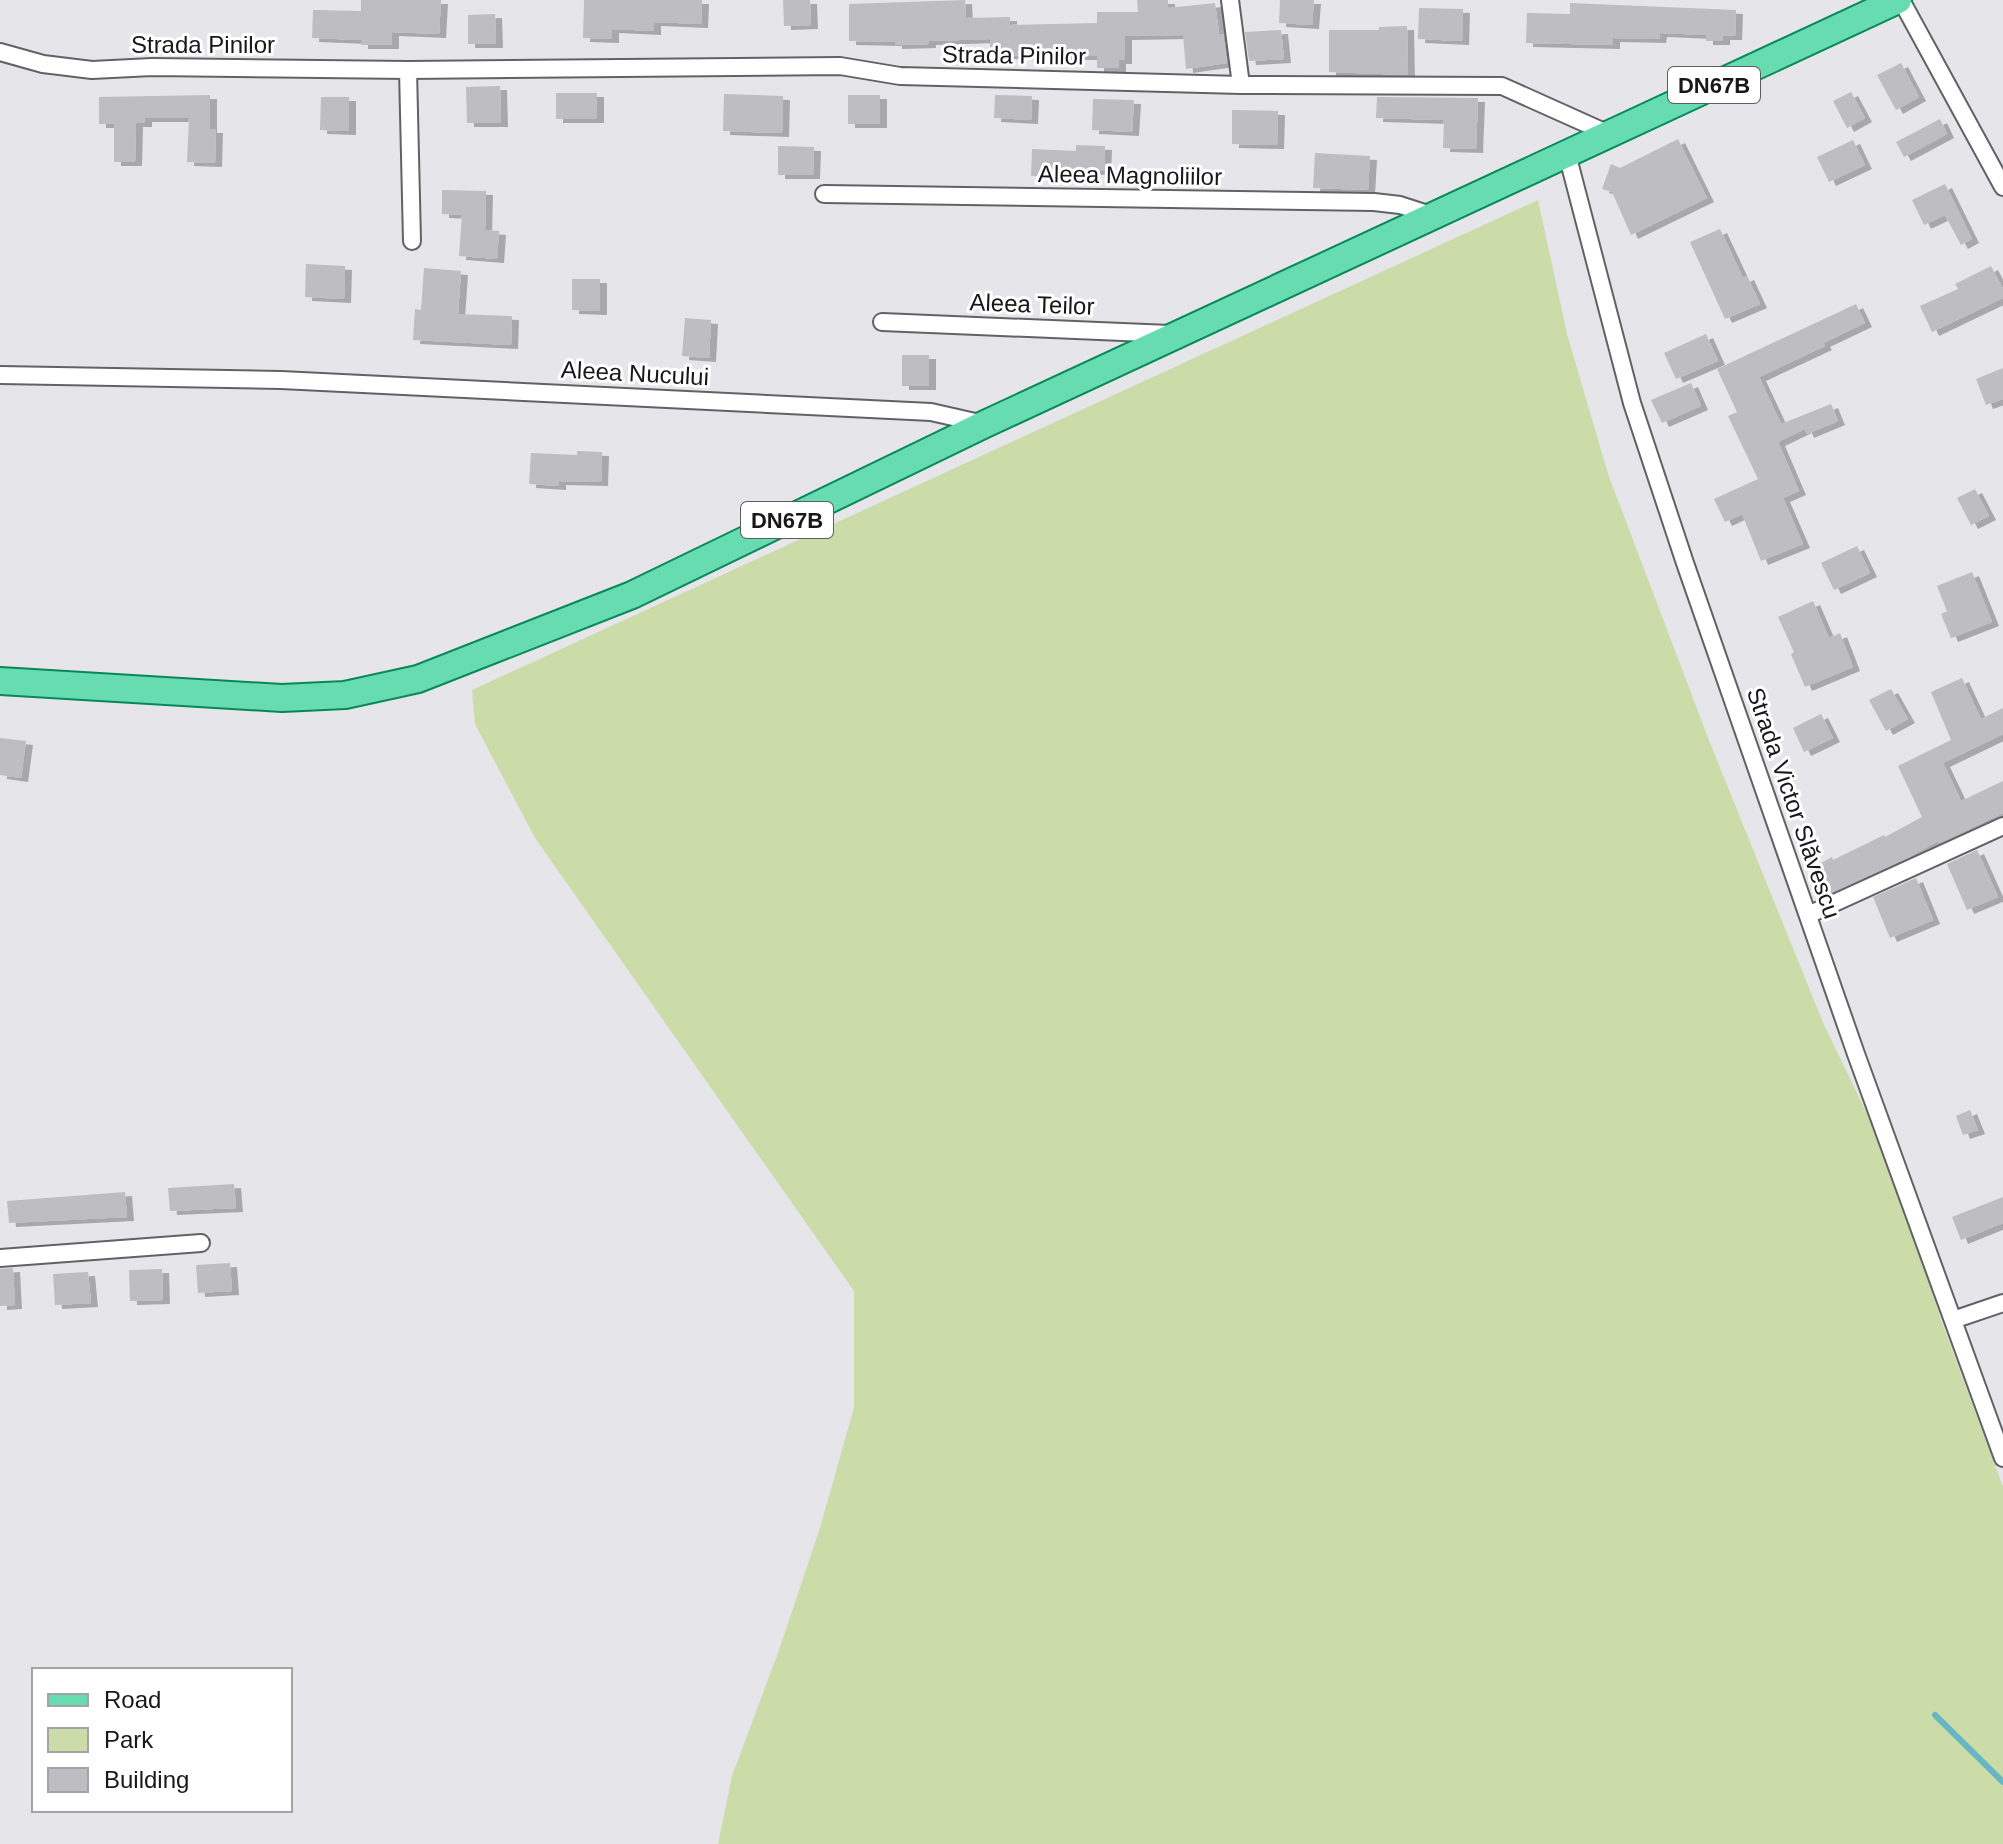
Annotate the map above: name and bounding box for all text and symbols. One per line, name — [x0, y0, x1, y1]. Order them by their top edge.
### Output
street label: Strada Pinilor — [131, 31, 275, 58]
street label: Strada Pinilor — [942, 40, 1086, 70]
road number: DN67B — [1668, 67, 1760, 103]
street label: Aleea Magnoliilor — [1038, 160, 1222, 190]
street label: Aleea Teilor — [969, 288, 1095, 320]
street label: Aleea Nucului — [560, 356, 710, 390]
road number: DN67B — [741, 502, 833, 538]
street label: Strada Victor Slăvescu — [1742, 684, 1846, 922]
legend — [32, 1668, 292, 1812]
text: Road — [104, 1686, 161, 1713]
text: Park — [104, 1726, 154, 1753]
text: Building — [104, 1766, 189, 1793]

